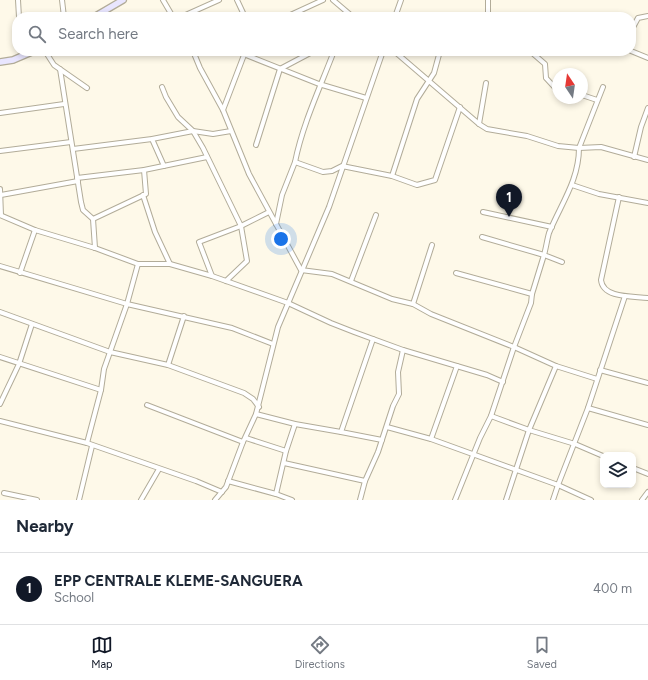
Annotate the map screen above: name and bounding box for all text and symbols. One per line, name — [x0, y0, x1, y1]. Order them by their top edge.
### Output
search box — [12, 12, 636, 56]
icon: search — [26, 23, 48, 45]
text: Search here — [58, 25, 138, 43]
north arrow — [552, 68, 588, 104]
pin: 1 — [496, 184, 522, 217]
your location — [271, 229, 291, 249]
map controls — [600, 452, 636, 488]
button: layers — [600, 452, 636, 488]
text: Nearby — [16, 516, 74, 536]
text: EPP CENTRALE KLEME-SANGUERA — [54, 572, 303, 590]
text: 1 — [26, 581, 32, 596]
text: 400 m — [593, 581, 632, 596]
text: School — [54, 590, 94, 605]
tab: Map — [91, 634, 113, 671]
tab: Directions — [295, 634, 345, 671]
tab: Saved — [527, 634, 557, 671]

